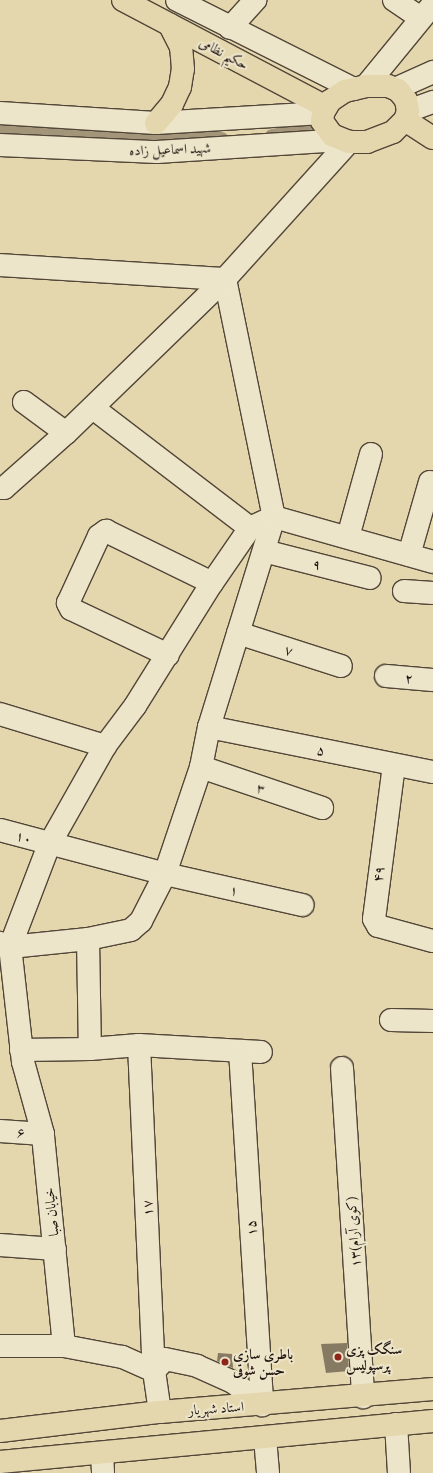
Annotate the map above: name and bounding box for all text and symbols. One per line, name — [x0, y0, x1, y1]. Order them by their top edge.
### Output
street label: حکیم نظامی — [197, 33, 251, 73]
street label: شهید اسماعیل زاده — [129, 139, 211, 159]
street label: ۹ — [311, 555, 323, 573]
street label: ۷ — [283, 641, 295, 659]
street label: ۲ — [404, 669, 414, 687]
street label: ۵ — [315, 741, 327, 759]
street label: ۳ — [254, 779, 268, 797]
street label: ۱۰ — [14, 827, 34, 847]
street label: ۴۹ — [369, 865, 387, 883]
street label: ۱ — [228, 881, 240, 899]
street label: ۶ — [16, 1123, 26, 1141]
street label: خیابان صبا — [40, 1187, 62, 1237]
street label: ۱۳(کوی آرام) — [342, 1196, 364, 1268]
street label: ۱۷ — [138, 1199, 156, 1217]
street label: ۱۵ — [242, 1219, 260, 1237]
place label: سنگک پزی پرسپولیس — [346, 1341, 402, 1374]
place label: باطری سازی حسن شوقی — [233, 1346, 293, 1378]
marker: سنگک پزی پرسپولیس — [333, 1352, 343, 1362]
marker: باطری سازی حسن شوقی — [220, 1357, 230, 1367]
street label: استاد شهریار — [188, 1398, 244, 1418]

